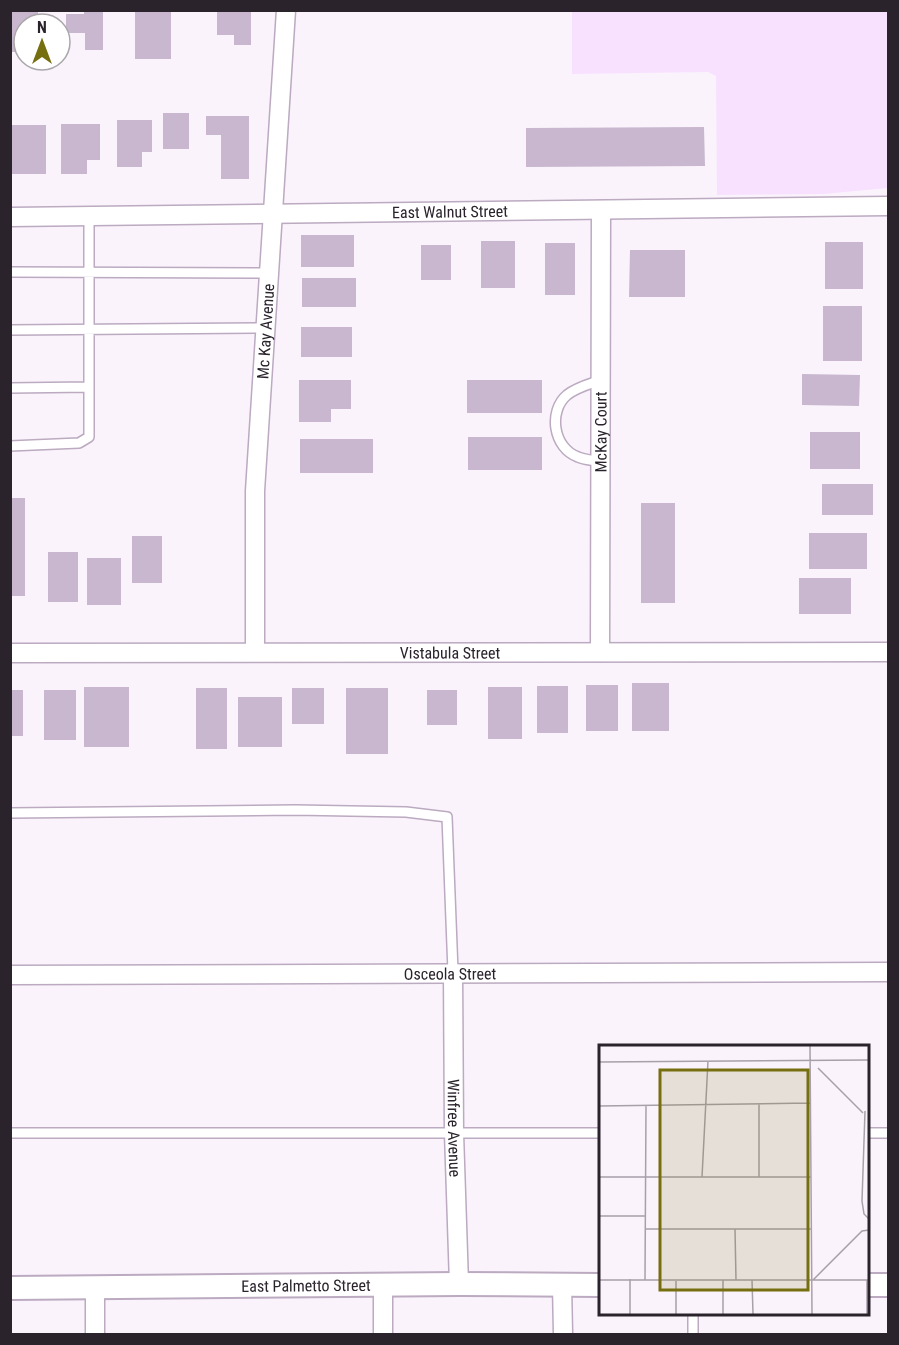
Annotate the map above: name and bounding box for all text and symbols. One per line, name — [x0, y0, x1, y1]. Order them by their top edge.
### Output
north arrow — [12, 12, 72, 72]
text: N — [37, 18, 47, 37]
street label: East Walnut Street — [392, 202, 508, 222]
street label: Mc Kay Avenue — [253, 283, 278, 380]
street label: McKay Court — [591, 391, 611, 472]
street label: Vistabula Street — [400, 643, 501, 663]
street label: Osceola Street — [404, 964, 496, 984]
inset map — [599, 1045, 869, 1315]
street label: Winfree Avenue — [444, 1079, 464, 1177]
street label: East Palmetto Street — [241, 1276, 371, 1296]

